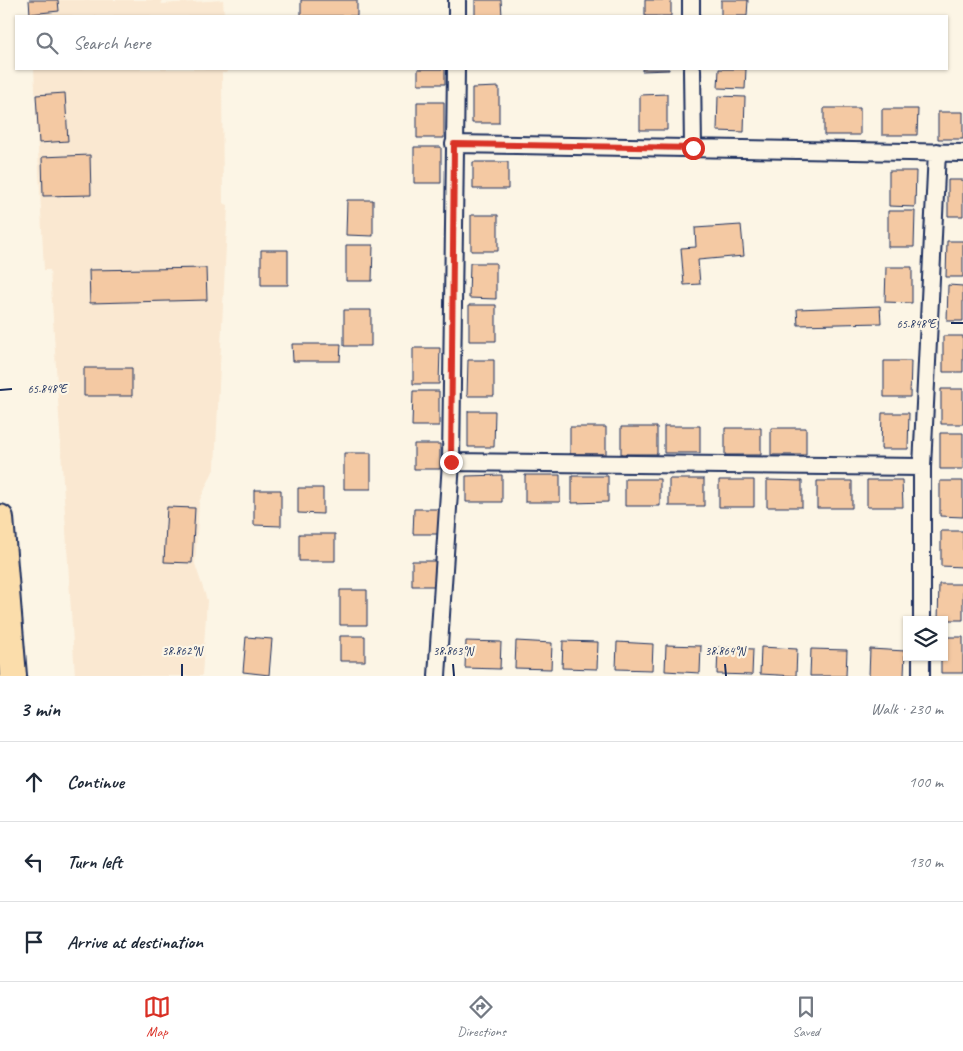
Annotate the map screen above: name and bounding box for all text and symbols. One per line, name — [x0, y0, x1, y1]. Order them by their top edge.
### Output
search box — [15, 15, 948, 70]
icon: search — [33, 29, 61, 57]
text: Search here — [73, 31, 150, 55]
route start — [682, 137, 705, 160]
text: 65.848°E — [896, 316, 937, 332]
text: 65.848°E — [27, 381, 68, 397]
route end — [440, 451, 463, 474]
map controls — [903, 616, 948, 661]
button: layers — [903, 616, 948, 661]
text: 38.862°N — [162, 643, 204, 659]
text: 38.863°N — [433, 643, 475, 659]
text: 38.864°N — [705, 643, 747, 659]
text: 3 min — [20, 696, 60, 722]
text: Walk · 230 m — [871, 699, 943, 719]
icon: ahead — [20, 768, 48, 796]
text: Continue — [67, 770, 124, 794]
text: 100 m — [909, 772, 943, 792]
icon: left — [20, 848, 48, 876]
text: Turn left — [67, 850, 122, 874]
text: 130 m — [909, 852, 943, 872]
icon: arrive — [20, 928, 48, 956]
text: Arrive at destination — [67, 930, 203, 954]
tab: Map — [143, 993, 171, 1040]
tab: Directions — [457, 993, 506, 1040]
tab: Saved — [792, 993, 820, 1040]

